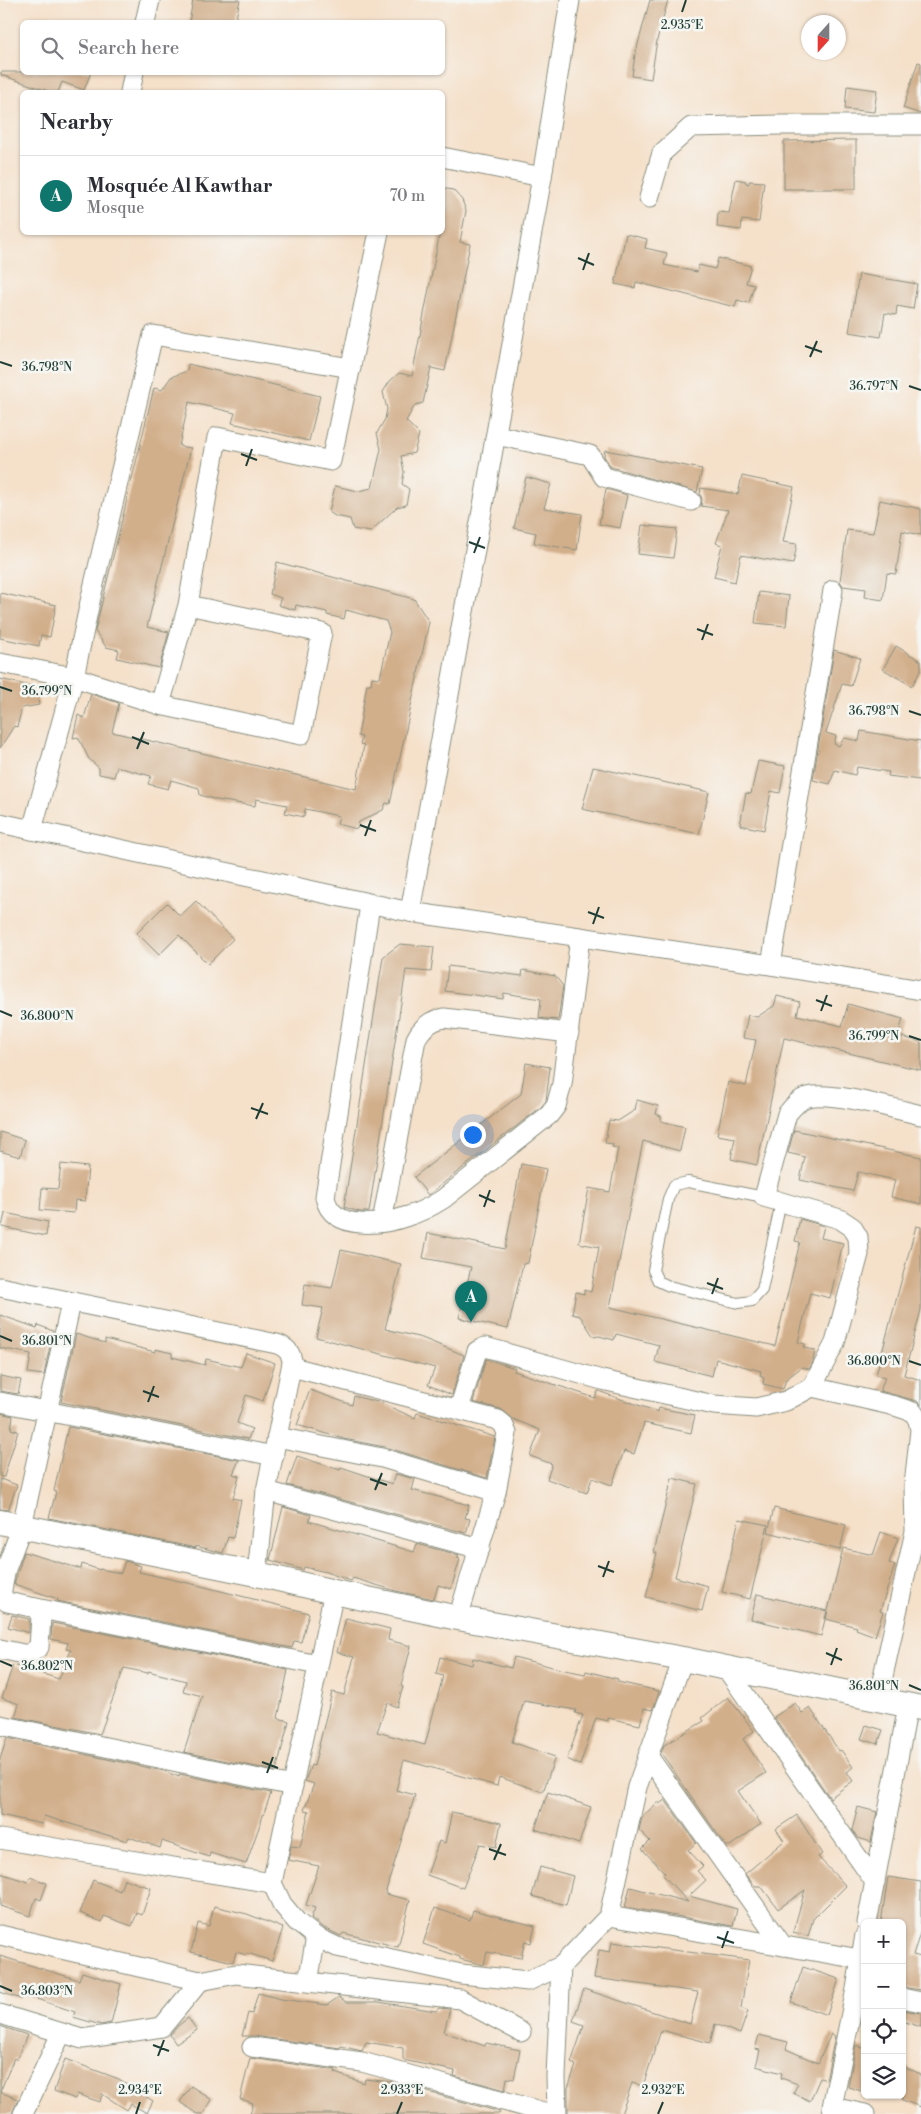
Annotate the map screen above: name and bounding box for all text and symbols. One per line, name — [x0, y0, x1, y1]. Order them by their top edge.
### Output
north arrow — [801, 15, 846, 60]
text: 2.935°E — [661, 18, 703, 33]
search box — [20, 20, 445, 75]
icon: search — [38, 34, 66, 62]
text: Search here — [78, 36, 179, 60]
text: Nearby — [40, 110, 113, 136]
text: Mosquée Al Kawthar — [87, 174, 273, 198]
text: A — [50, 186, 62, 206]
text: 70 m — [389, 186, 425, 206]
text: Mosque — [87, 198, 144, 218]
text: 36.798°N — [22, 360, 72, 375]
text: 36.797°N — [849, 379, 899, 394]
text: 36.799°N — [22, 684, 72, 699]
text: 36.798°N — [849, 704, 899, 719]
text: 36.800°N — [20, 1009, 74, 1024]
text: 36.799°N — [849, 1029, 899, 1044]
your location — [460, 1122, 486, 1148]
pin: A — [455, 1281, 487, 1322]
text: 36.801°N — [22, 1334, 72, 1349]
text: 36.800°N — [847, 1354, 901, 1369]
text: 36.802°N — [21, 1659, 73, 1674]
text: 36.801°N — [849, 1679, 899, 1694]
map controls — [861, 1919, 906, 2099]
button: + — [861, 1919, 906, 1964]
button: − — [861, 1964, 906, 2009]
text: 36.803°N — [21, 1984, 73, 1999]
button: locate — [861, 2009, 906, 2054]
button: layers — [861, 2054, 906, 2099]
text: 2.934°E — [118, 2083, 162, 2098]
text: 2.933°E — [381, 2083, 423, 2098]
text: 2.932°E — [642, 2083, 684, 2098]

